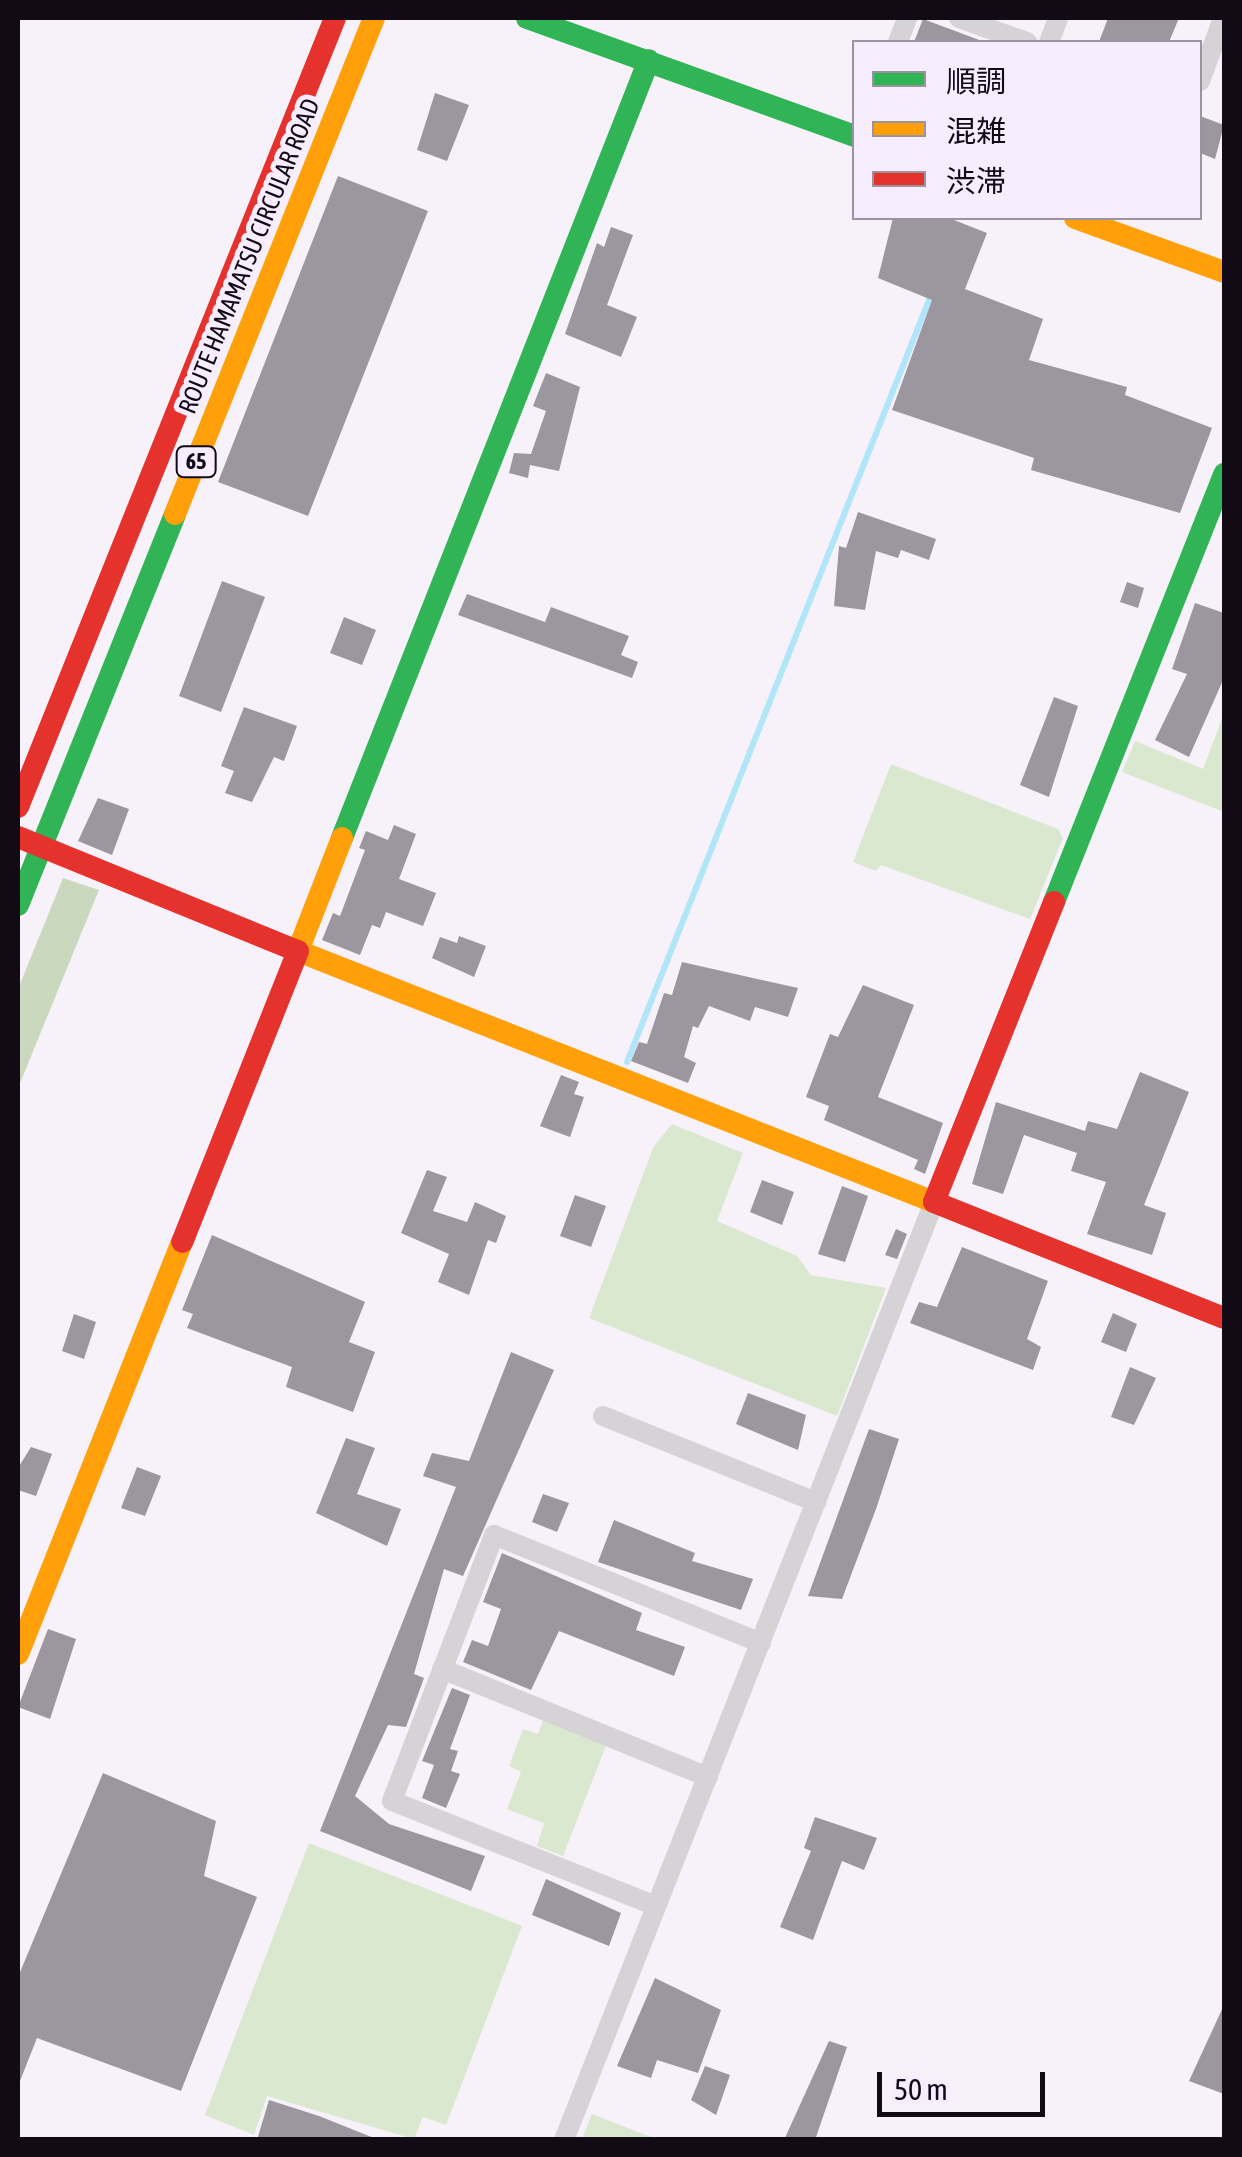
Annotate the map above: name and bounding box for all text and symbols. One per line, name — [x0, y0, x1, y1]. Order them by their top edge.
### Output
legend — [852, 40, 1202, 220]
text: 順調 — [946, 64, 1006, 98]
street label: ROUTE HAMAMATSU CIRCULAR ROAD — [172, 94, 326, 418]
text: 混雑 — [946, 114, 1006, 148]
text: 渋滞 — [946, 164, 1006, 198]
road number: 65 — [174, 445, 218, 479]
scale bar — [882, 2052, 1050, 2114]
text: 50 m — [894, 2072, 948, 2106]

